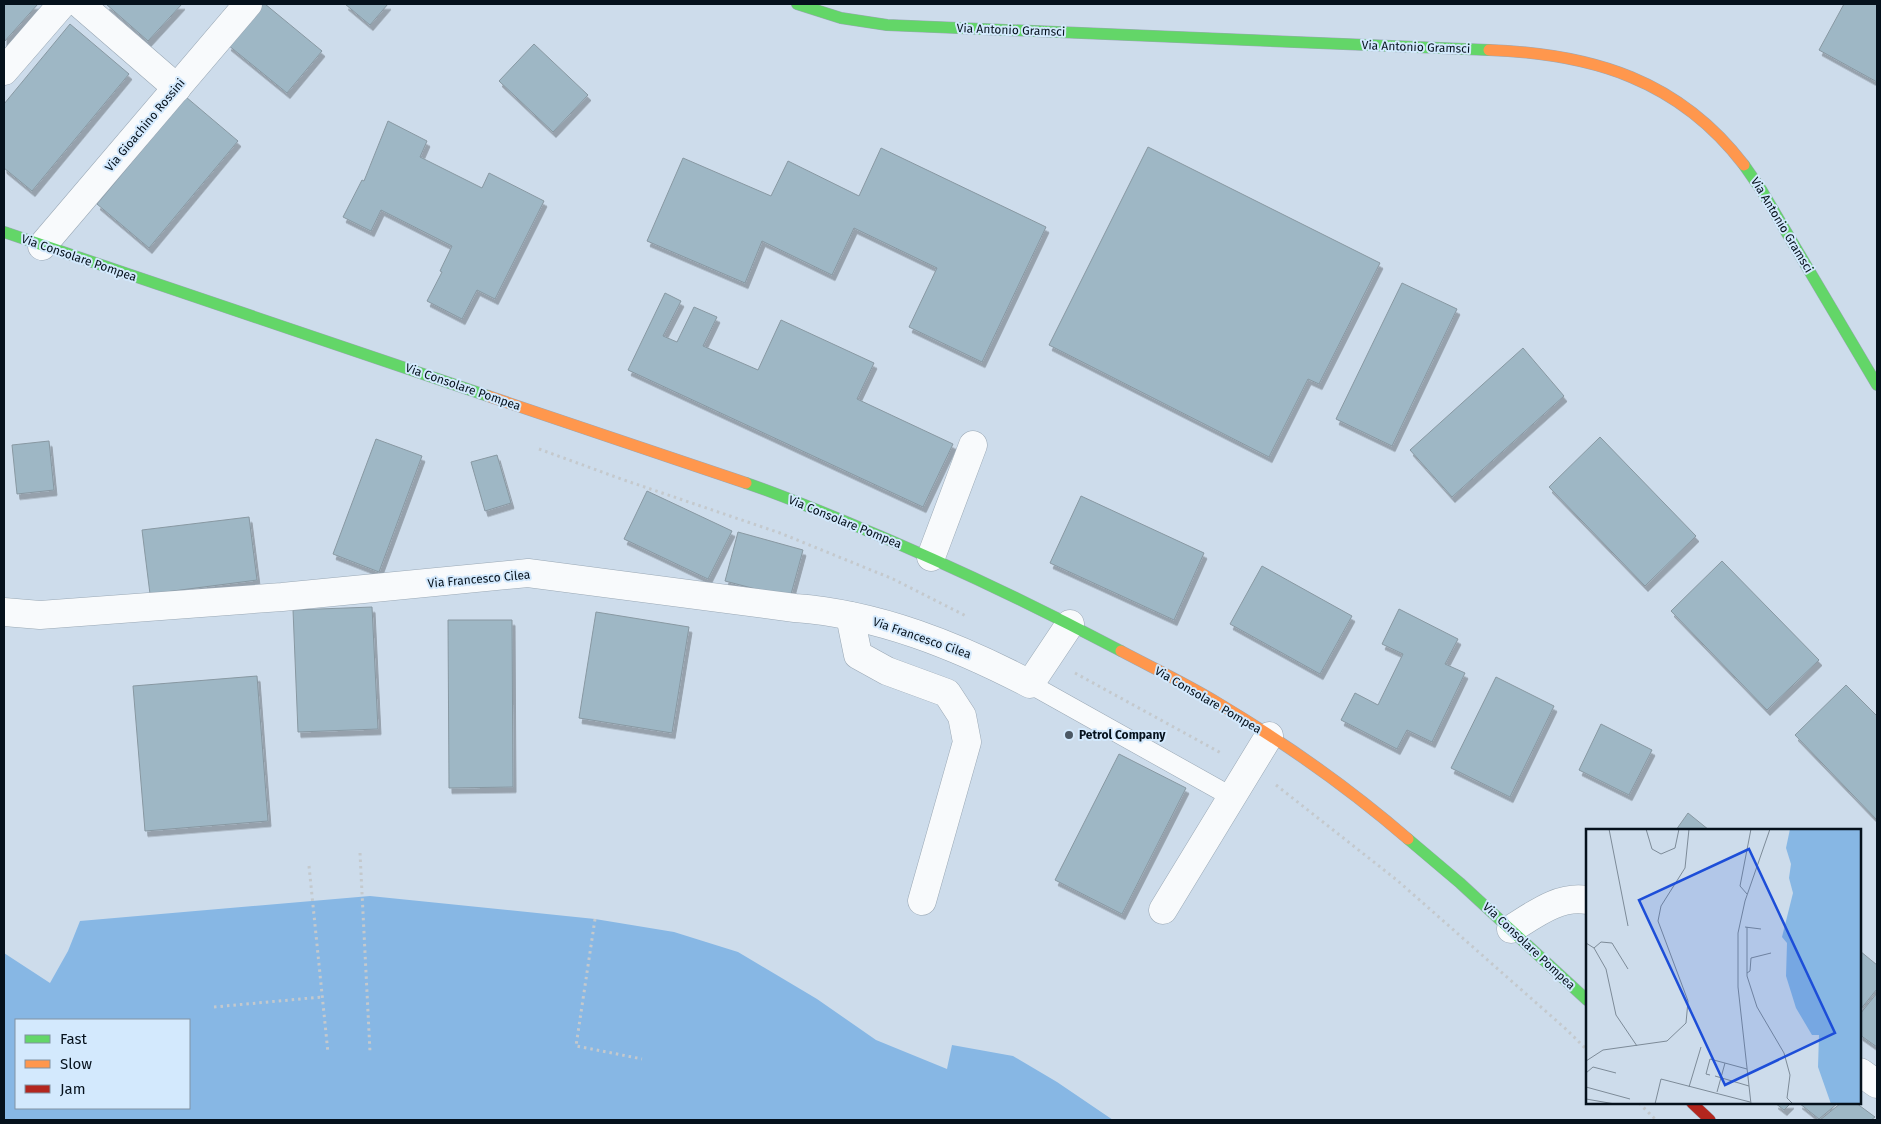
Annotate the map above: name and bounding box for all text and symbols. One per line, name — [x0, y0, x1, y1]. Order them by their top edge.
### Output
street label: Via Antonio Gramsci — [956, 21, 1066, 39]
street label: Via Antonio Gramsci — [1361, 38, 1471, 56]
street label: Via Gioachino Rossini — [102, 76, 188, 174]
street label: Via Antonio Gramsci — [1748, 175, 1816, 275]
street label: Via Consolare Pompea — [20, 232, 138, 284]
street label: Via Consolare Pompea — [404, 361, 522, 413]
street label: Via Consolare Pompea — [786, 493, 904, 551]
street label: Via Francesco Cilea — [427, 568, 531, 590]
street label: Via Francesco Cilea — [871, 615, 973, 661]
street label: Via Consolare Pompea — [1152, 664, 1264, 736]
place label: Petrol Company — [1079, 728, 1166, 742]
marker: Petrol Company — [1063, 729, 1075, 741]
inset map — [1586, 829, 1861, 1104]
street label: Via Consolare Pompea — [1480, 900, 1578, 992]
legend — [15, 1019, 190, 1109]
text: Fast — [60, 1030, 87, 1048]
text: Slow — [60, 1055, 92, 1073]
text: Jam — [60, 1080, 86, 1098]

